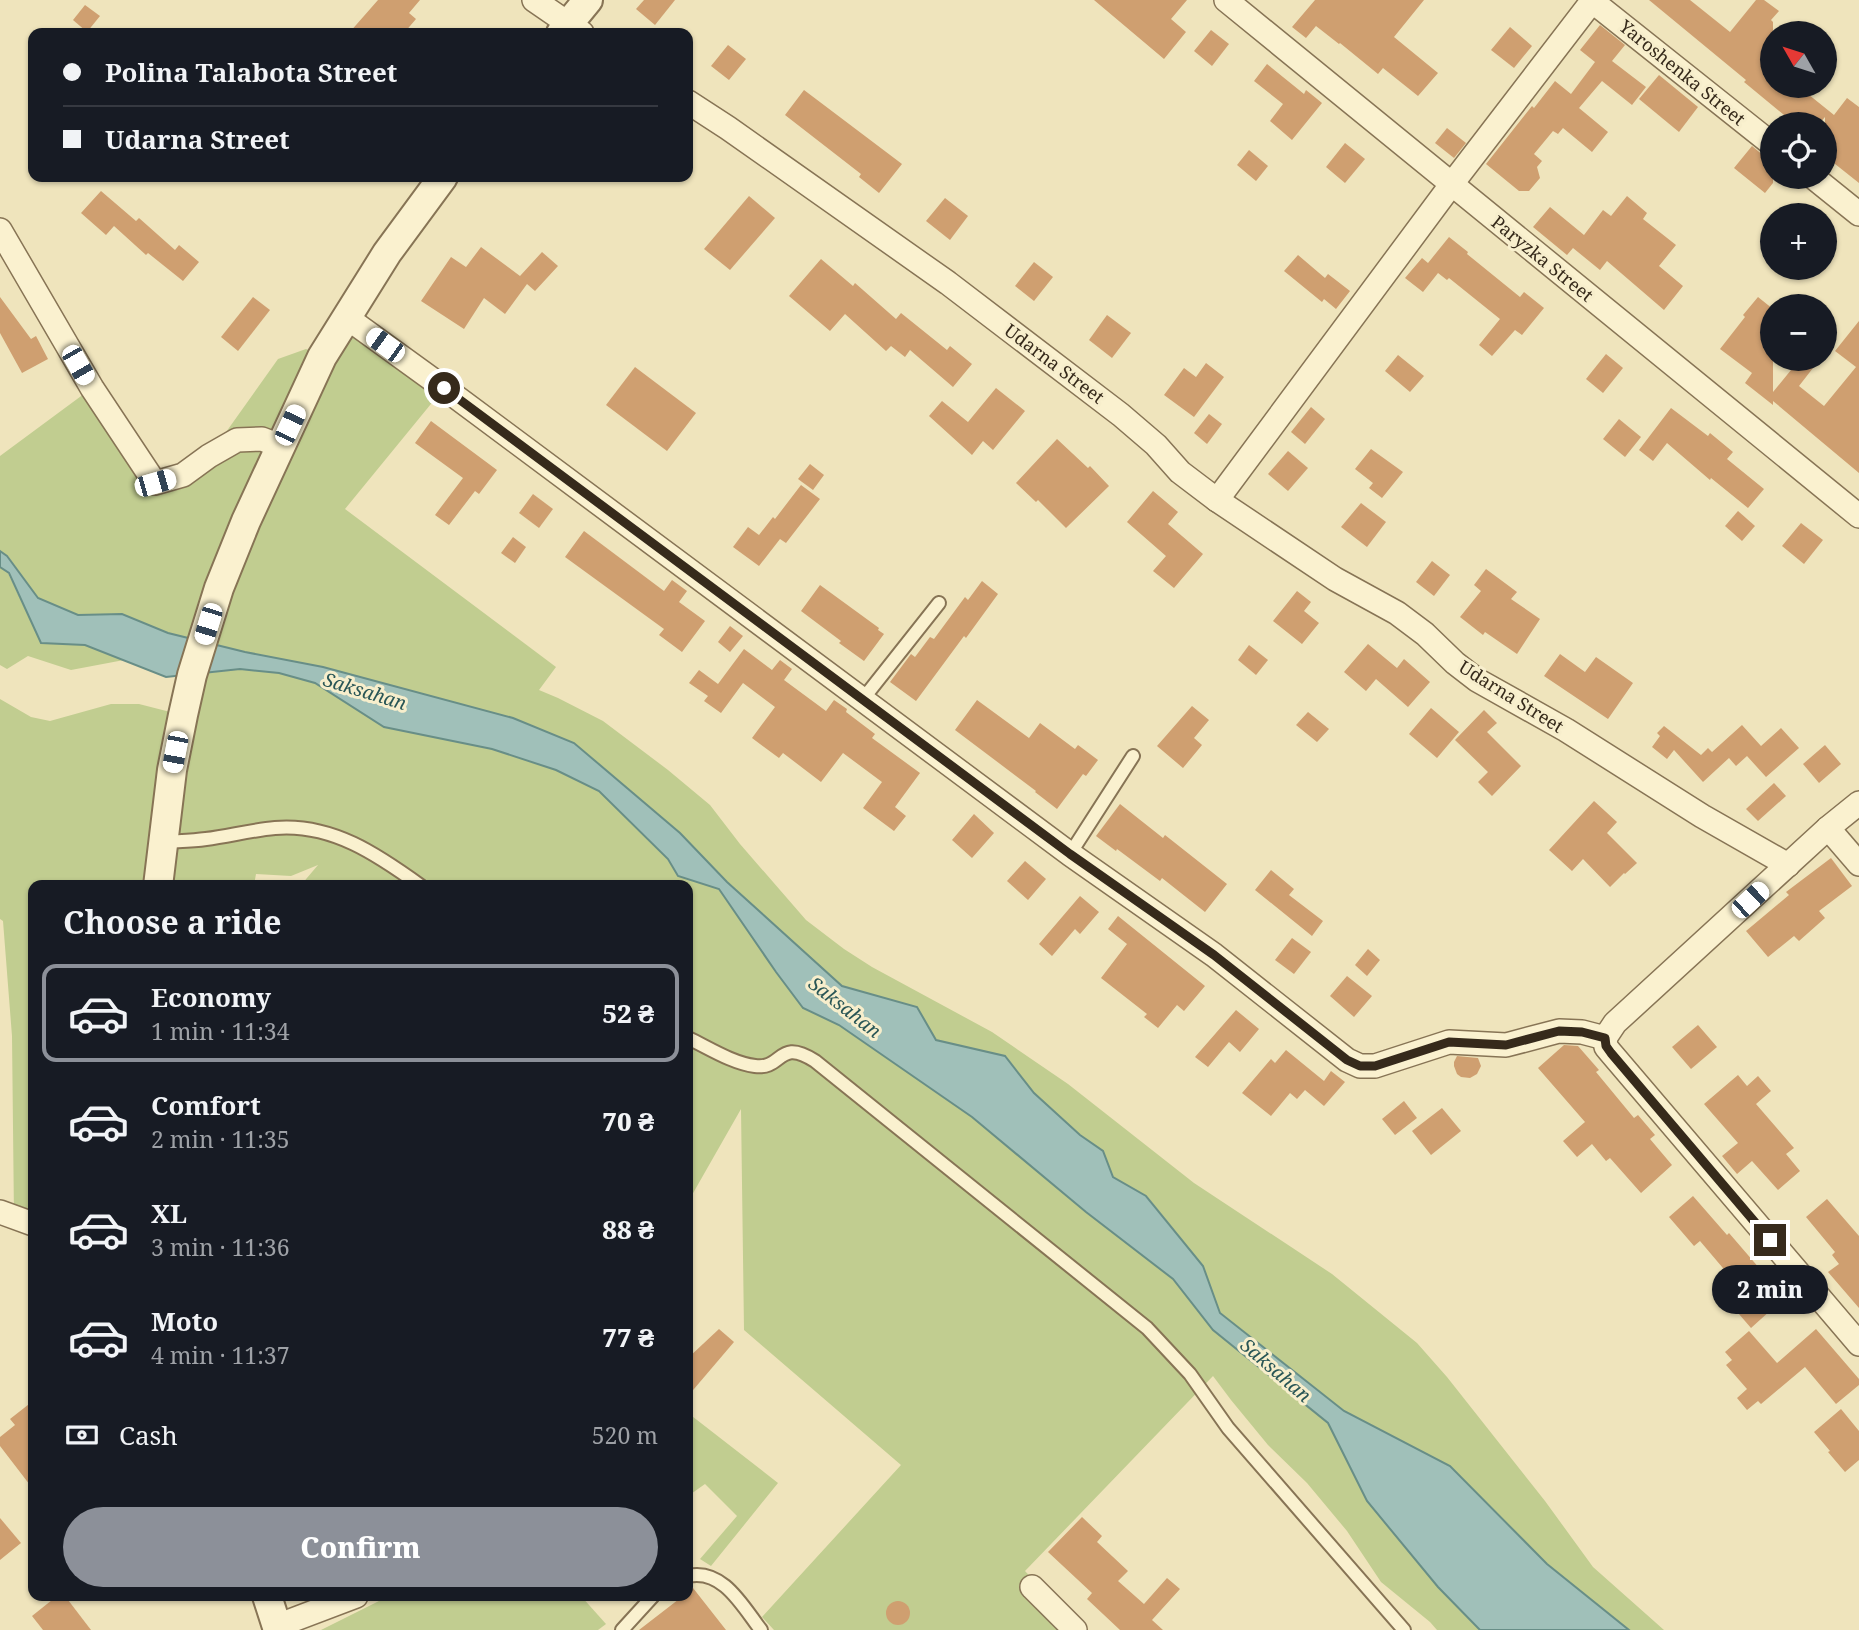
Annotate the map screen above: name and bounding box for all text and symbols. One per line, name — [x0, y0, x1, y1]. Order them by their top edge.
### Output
street label: Yaroshenka Street — [1614, 13, 1751, 130]
north arrow — [1760, 21, 1838, 98]
map controls — [1760, 21, 1837, 371]
text: Polina Talabota Street — [105, 54, 397, 90]
button: locate — [1760, 112, 1837, 189]
text: Udarna Street — [105, 121, 290, 157]
button: + — [1760, 203, 1837, 280]
street label: Paryzka Street — [1487, 210, 1599, 307]
button: − — [1760, 294, 1837, 371]
street label: Udarna Street — [1000, 318, 1109, 409]
car — [362, 324, 409, 366]
car — [59, 342, 98, 388]
route start — [428, 372, 460, 404]
car — [272, 402, 309, 448]
car — [132, 467, 179, 499]
car — [192, 601, 225, 647]
street label: Udarna Street — [1455, 654, 1568, 738]
water label: Saksahan — [320, 666, 410, 716]
car — [161, 729, 190, 775]
car — [1728, 878, 1773, 922]
text: Choose a ride — [63, 900, 282, 943]
water label: Saksahan — [803, 970, 887, 1044]
text: Economy — [151, 979, 271, 1015]
icon: car — [67, 982, 130, 1045]
text: 52 ₴ — [602, 995, 654, 1031]
text: 1 min · 11:34 — [151, 1015, 289, 1047]
text: Comfort — [151, 1087, 261, 1123]
icon: car — [67, 1090, 130, 1153]
text: 70 ₴ — [602, 1103, 654, 1139]
text: 2 min · 11:35 — [151, 1123, 289, 1155]
text: XL — [151, 1195, 187, 1231]
icon: car — [67, 1198, 130, 1261]
text: 88 ₴ — [602, 1211, 654, 1247]
route end — [1754, 1224, 1786, 1256]
text: 3 min · 11:36 — [151, 1231, 289, 1263]
callout: 2 min — [1712, 1264, 1828, 1314]
text: 2 min — [1737, 1273, 1803, 1305]
text: Moto — [151, 1303, 218, 1339]
icon: car — [67, 1306, 130, 1369]
text: 77 ₴ — [602, 1319, 654, 1355]
water label: Saksahan — [1235, 1332, 1317, 1408]
text: 4 min · 11:37 — [151, 1339, 289, 1371]
icon: cash — [63, 1416, 101, 1454]
text: Cash — [119, 1417, 178, 1453]
text: 520 m — [592, 1419, 658, 1451]
button: Confirm — [63, 1507, 658, 1587]

